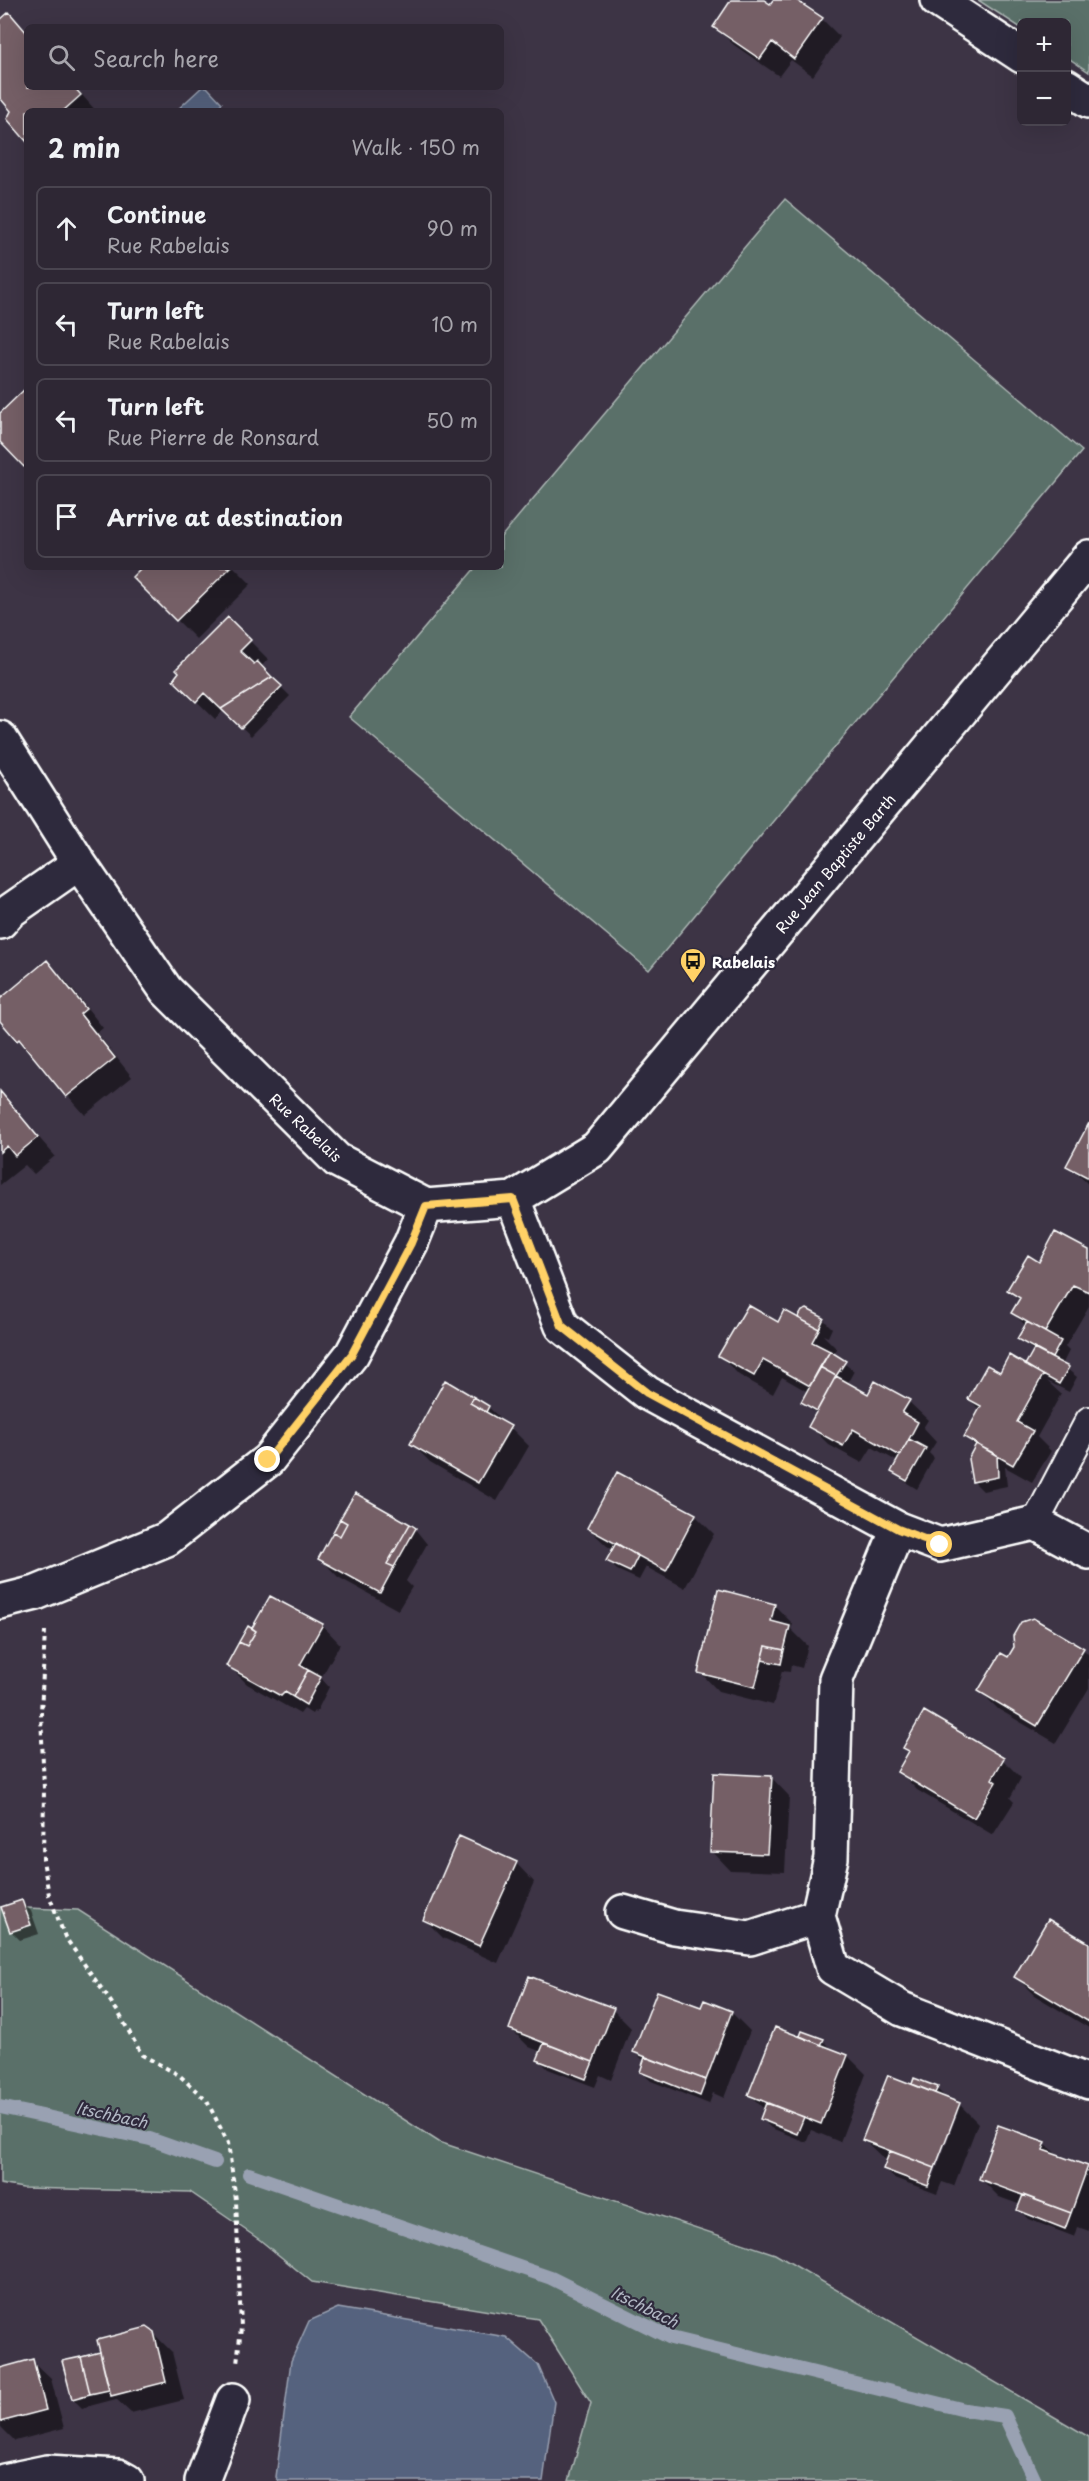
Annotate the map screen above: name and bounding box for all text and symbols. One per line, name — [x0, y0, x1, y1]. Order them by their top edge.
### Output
map controls — [1017, 18, 1071, 126]
button: + — [1017, 18, 1071, 72]
search box — [24, 24, 504, 90]
icon: search — [45, 41, 78, 74]
text: Search here — [93, 41, 219, 74]
button: − — [1017, 72, 1071, 126]
text: 2 min — [48, 128, 121, 167]
text: Walk · 150 m — [351, 132, 480, 162]
text: Continue — [107, 197, 206, 230]
icon: ahead — [50, 212, 83, 245]
text: 90 m — [427, 213, 478, 243]
text: Rue Rabelais — [107, 230, 230, 260]
text: Turn left — [107, 293, 204, 326]
icon: left — [50, 308, 83, 341]
text: 10 m — [431, 309, 478, 339]
text: Rue Rabelais — [107, 326, 230, 356]
text: Turn left — [107, 389, 204, 422]
icon: left — [50, 404, 83, 437]
text: 50 m — [426, 405, 478, 435]
text: Rue Pierre de Ronsard — [107, 422, 319, 452]
icon: arrive — [50, 500, 83, 533]
text: Arrive at destination — [107, 500, 343, 533]
street label: Rue Jean Baptiste Barth — [770, 788, 900, 938]
bus stop icon: Rabelais — [678, 946, 708, 984]
place label: Rabelais — [712, 950, 775, 973]
street label: Rue Rabelais — [265, 1087, 348, 1167]
route end — [254, 1446, 280, 1472]
route start — [926, 1531, 952, 1557]
water label: Itschbach — [74, 2095, 150, 2133]
water label: Itschbach — [607, 2279, 683, 2333]

